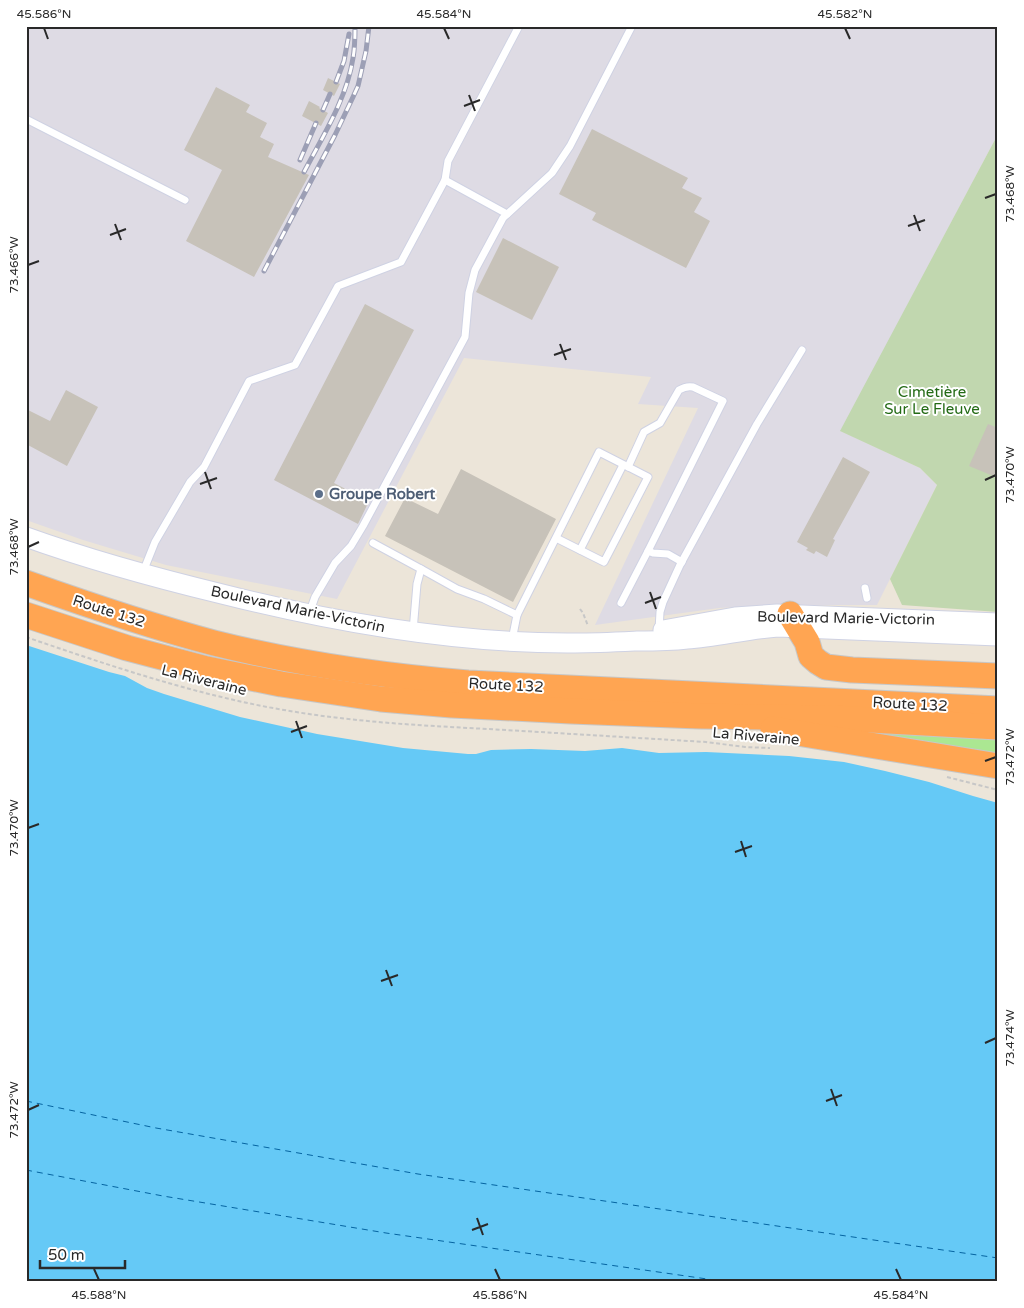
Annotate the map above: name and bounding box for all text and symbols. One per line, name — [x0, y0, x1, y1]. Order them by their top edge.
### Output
text: 45.586°N — [17, 7, 71, 21]
text: 45.584°N — [417, 7, 471, 21]
text: 45.582°N — [818, 7, 872, 21]
text: 73.468°W — [1003, 165, 1017, 223]
text: 73.466°W — [7, 236, 21, 294]
park label: Cimetière Sur Le Fleuve — [884, 383, 980, 418]
text: 73.470°W — [1003, 446, 1017, 504]
place label: Groupe Robert — [329, 485, 435, 504]
marker: Groupe Robert — [313, 488, 325, 500]
text: 73.468°W — [7, 518, 21, 576]
street label: Boulevard Marie-Victorin — [209, 582, 387, 636]
street label: Route 132 — [70, 591, 148, 631]
street label: Boulevard Marie-Victorin — [757, 607, 935, 629]
street label: La Riveraine — [159, 661, 249, 699]
street label: Route 132 — [468, 674, 544, 696]
street label: Route 132 — [872, 693, 948, 715]
street label: La Riveraine — [712, 723, 800, 749]
text: 73.472°W — [1003, 728, 1017, 786]
text: 73.470°W — [7, 799, 21, 857]
text: 73.474°W — [1003, 1009, 1017, 1067]
text: 73.472°W — [7, 1081, 21, 1139]
scale bar — [40, 1238, 125, 1270]
text: 50 m — [48, 1246, 85, 1264]
text: 45.588°N — [72, 1288, 126, 1302]
text: 45.586°N — [473, 1288, 527, 1302]
text: 45.584°N — [874, 1288, 928, 1302]

